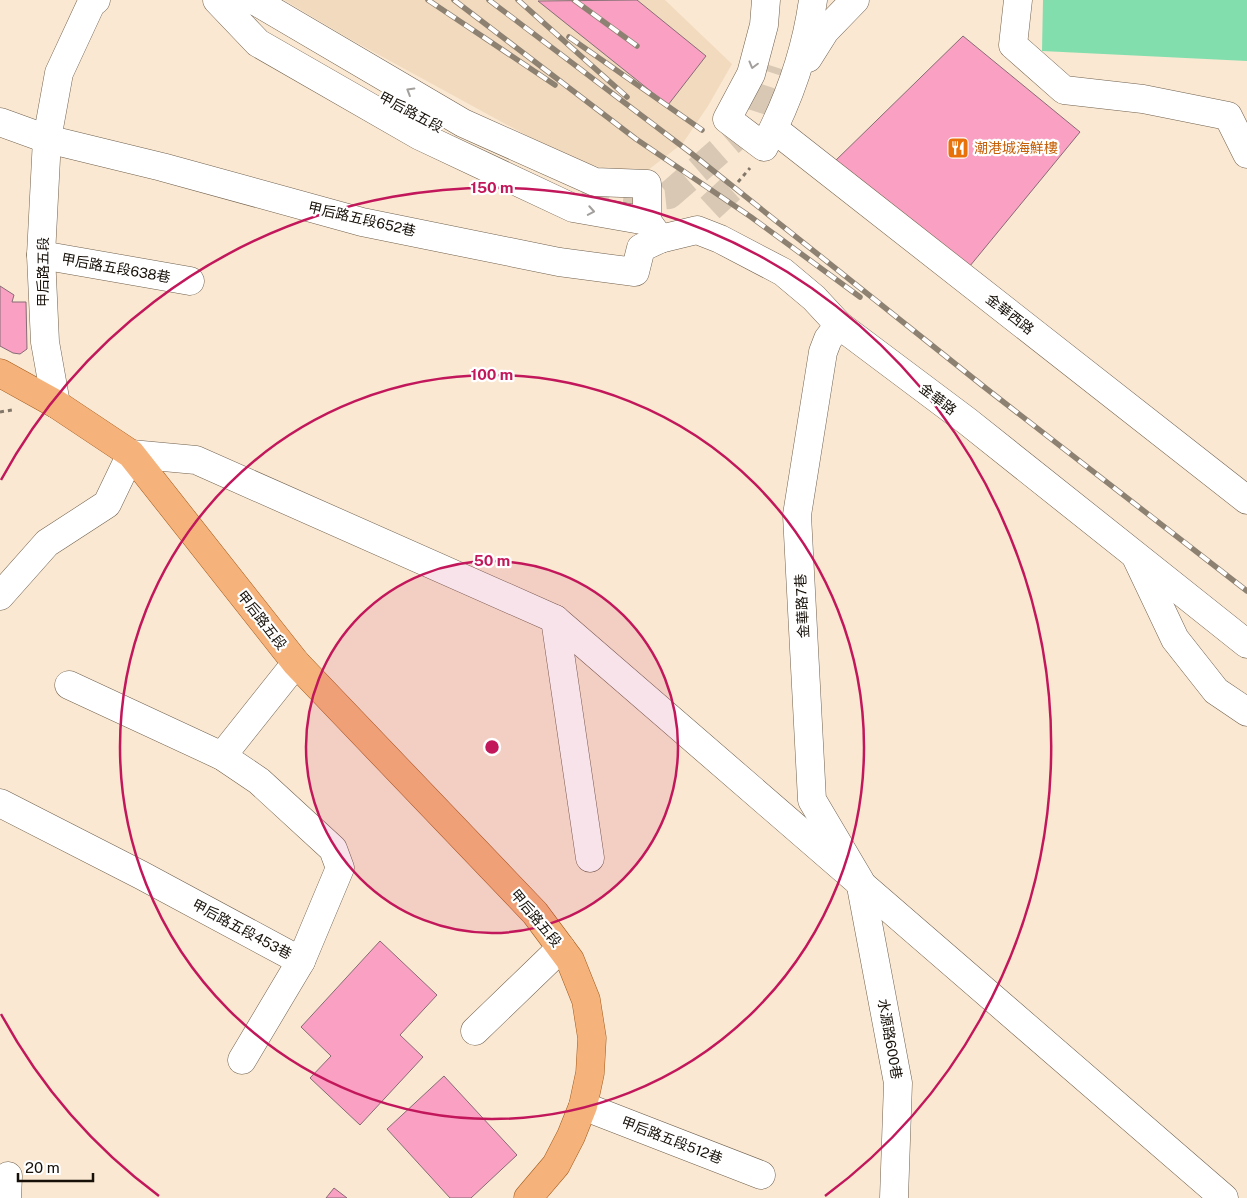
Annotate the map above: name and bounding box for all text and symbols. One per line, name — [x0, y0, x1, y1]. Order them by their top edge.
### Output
one-way arrow — [748, 60, 759, 69]
one-way arrow — [406, 88, 415, 98]
street label: 甲后路五段 — [376, 89, 446, 135]
restaurant icon: 潮港城海鮮樓 — [946, 136, 970, 160]
place label: 潮港城海鮮樓 — [974, 140, 1058, 156]
text: 150 m — [470, 179, 514, 196]
street label: 甲后路五段652巷 — [307, 199, 417, 239]
one-way arrow — [587, 205, 595, 215]
street label: 甲后路五段 — [35, 237, 51, 307]
street label: 甲后路五段638巷 — [60, 251, 172, 285]
street label: 金華西路 — [983, 290, 1037, 338]
text: 100 m — [471, 366, 513, 383]
street label: 金華路 — [916, 380, 960, 418]
text: 50 m — [474, 552, 510, 569]
street label: 金華路7巷 — [792, 573, 812, 639]
street label: 甲后路五段 — [234, 587, 290, 653]
centre of rings — [483, 738, 501, 756]
street label: 甲后路五段 — [507, 886, 565, 950]
street label: 甲后路五段453巷 — [189, 896, 295, 962]
street label: 水源路600巷 — [875, 997, 905, 1081]
street label: 甲后路五段512巷 — [619, 1113, 725, 1167]
scale bar — [18, 1150, 92, 1182]
text: 20 m — [25, 1159, 60, 1176]

